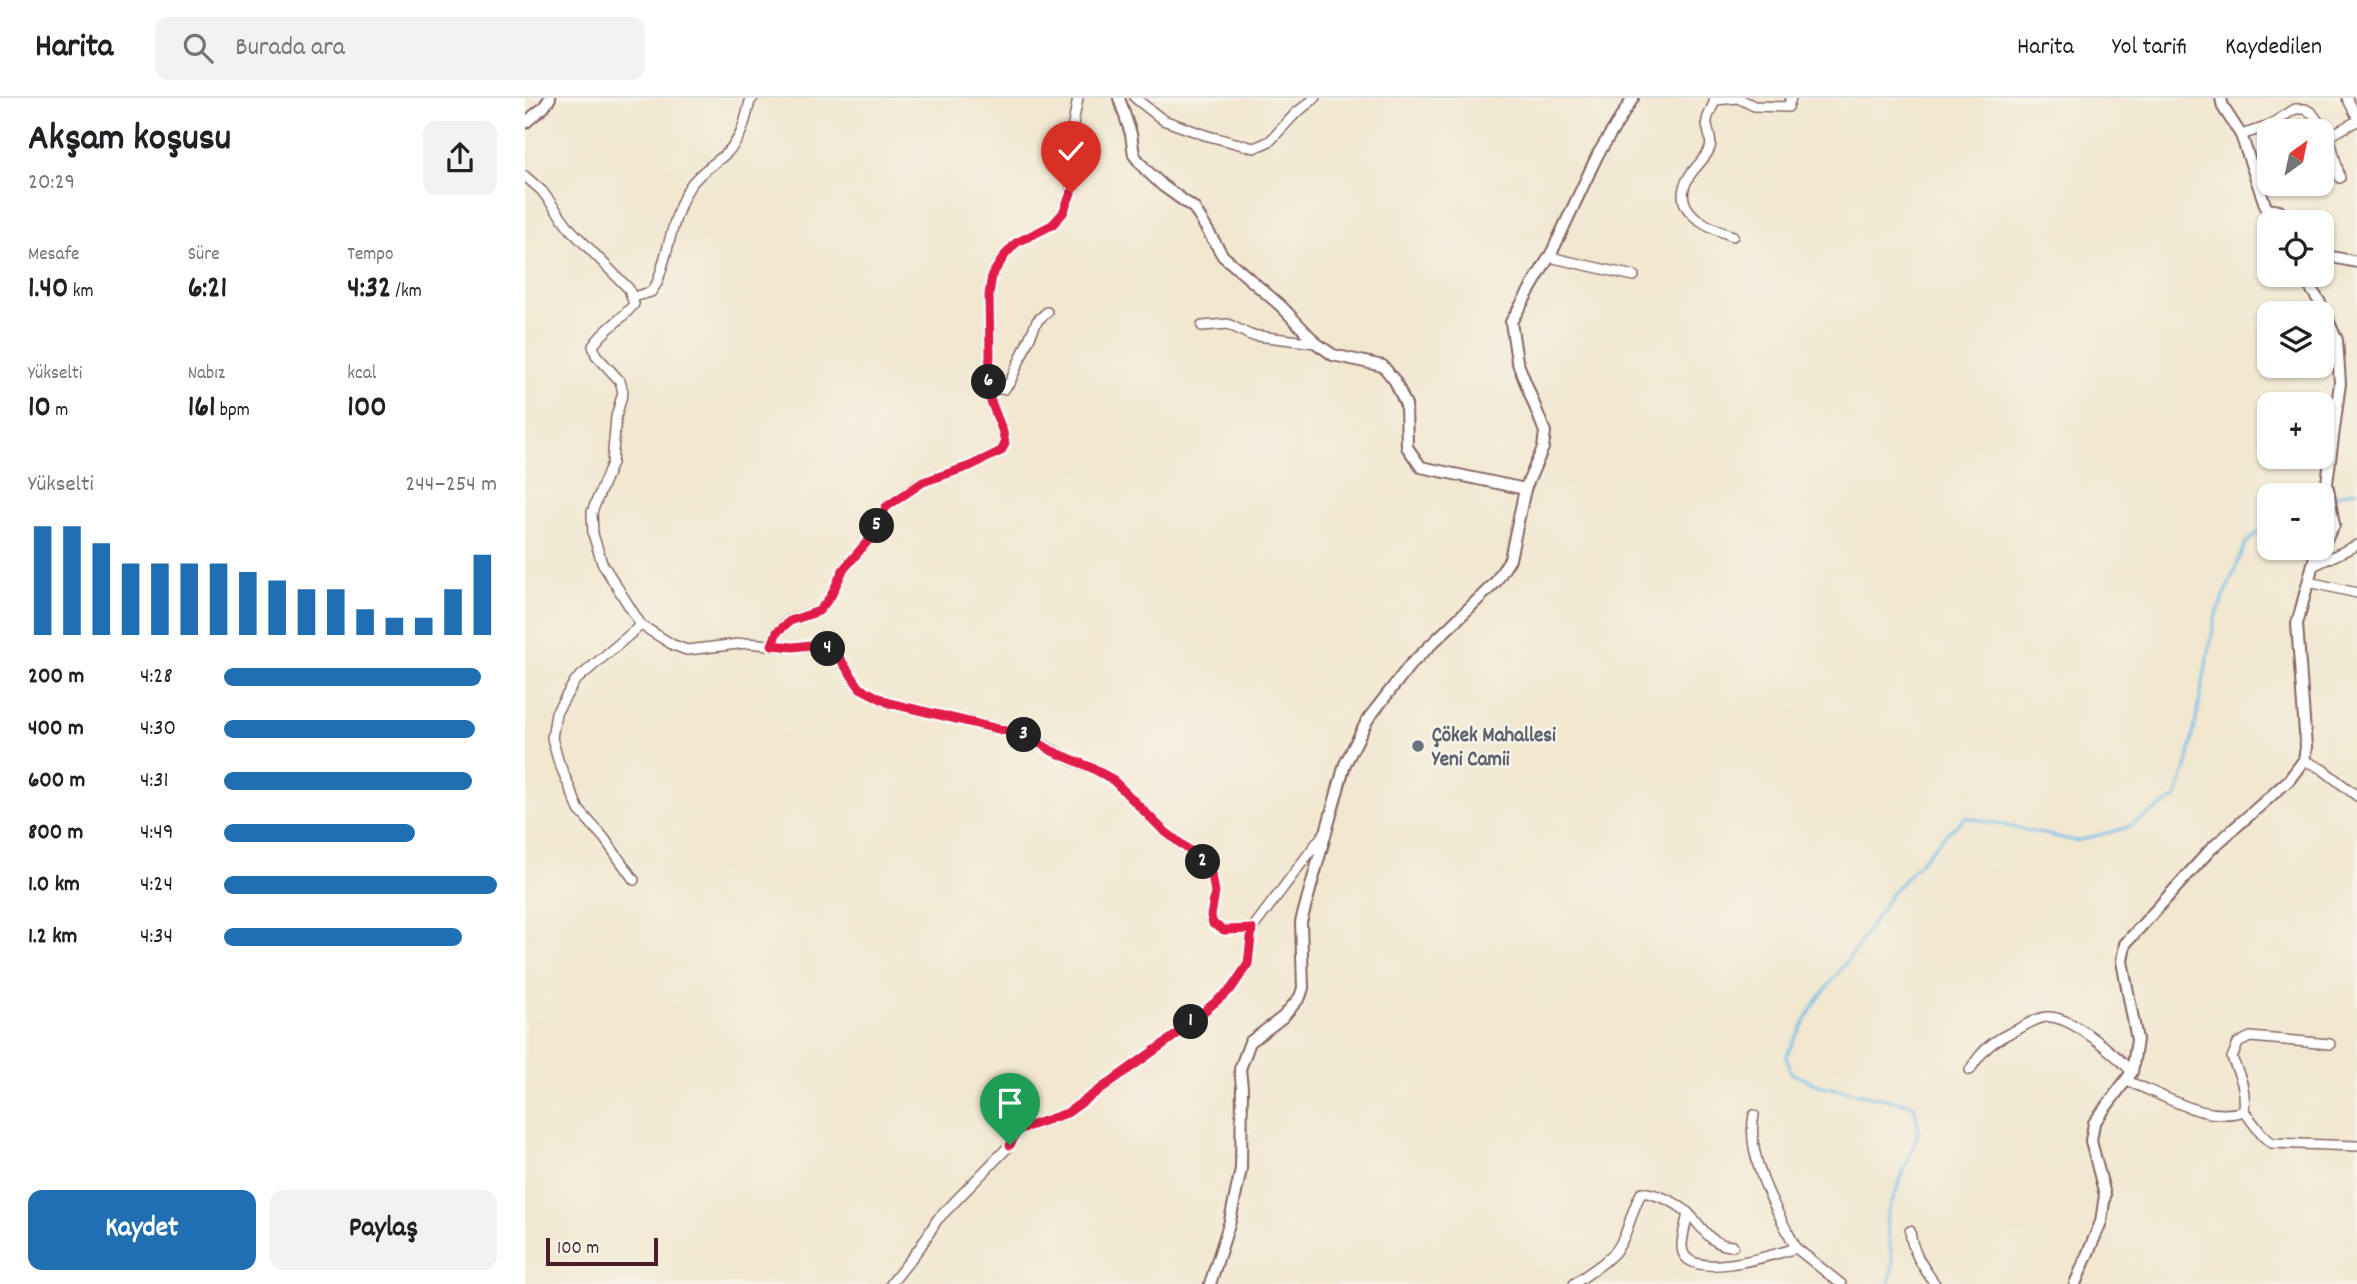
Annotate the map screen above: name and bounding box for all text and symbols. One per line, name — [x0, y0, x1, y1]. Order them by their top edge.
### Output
search box — [155, 17, 645, 80]
text: Harita — [35, 25, 113, 72]
icon: search — [179, 29, 217, 67]
text: Burada ara — [235, 30, 345, 67]
text: Harita — [2017, 31, 2074, 65]
text: Yol tarifi — [2112, 31, 2187, 65]
text: Kaydedilen — [2225, 31, 2322, 65]
text: Akşam koşusu — [28, 113, 231, 168]
north arrow — [2257, 119, 2335, 196]
map controls — [2257, 119, 2334, 560]
button: share — [423, 121, 497, 195]
pin — [1041, 121, 1101, 193]
icon: check — [1052, 132, 1090, 170]
text: 20:29 — [28, 167, 75, 200]
button: locate — [2257, 210, 2334, 287]
text: Mesafe — [28, 242, 79, 269]
text: Süre — [188, 242, 220, 269]
text: Tempo — [347, 242, 394, 269]
text: 1.40 — [28, 269, 68, 312]
text: 6:21 — [188, 269, 227, 312]
text: 4:32 — [347, 269, 391, 312]
text: km — [68, 279, 94, 306]
text: /km — [391, 279, 422, 306]
button: layers — [2257, 301, 2334, 378]
text: Yükselti — [28, 361, 82, 388]
text: Nabız — [188, 361, 225, 388]
text: kcal — [347, 361, 376, 388]
pin: 6 — [972, 364, 1007, 400]
text: 6 — [984, 368, 993, 395]
text: 10 — [28, 388, 51, 431]
text: 161 — [188, 388, 216, 431]
text: 100 — [347, 388, 387, 431]
button: + — [2257, 392, 2334, 469]
text: m — [51, 398, 68, 425]
text: bpm — [216, 398, 250, 425]
text: Yükselti — [28, 469, 94, 502]
text: 244–254 m — [405, 469, 497, 502]
button: − — [2257, 483, 2334, 560]
pin: 5 — [859, 508, 895, 544]
text: 5 — [872, 512, 881, 539]
pin: 4 — [811, 632, 845, 666]
text: 4 — [824, 635, 831, 662]
text: 200 m — [28, 661, 84, 694]
text: 4:28 — [140, 661, 173, 694]
text: 400 m — [28, 713, 84, 746]
text: 4:30 — [140, 713, 176, 746]
pin: 3 — [1007, 718, 1041, 752]
text: 3 — [1019, 721, 1028, 748]
place label: Çökek Mahallesi Yeni Camii — [1431, 722, 1556, 776]
marker: Çökek Mahallesi Yeni Camii — [1410, 738, 1426, 754]
text: 600 m — [28, 765, 85, 798]
text: 4:31 — [140, 765, 169, 798]
text: 800 m — [28, 817, 83, 850]
text: 4:49 — [140, 817, 173, 850]
pin: 2 — [1185, 844, 1221, 880]
text: 2 — [1198, 848, 1207, 875]
text: 1.0 km — [28, 869, 80, 902]
text: 4:24 — [140, 869, 173, 902]
text: 1.2 km — [28, 921, 77, 954]
text: 4:34 — [140, 921, 173, 954]
pin: 1 — [1173, 1004, 1209, 1040]
text: 1 — [1188, 1008, 1193, 1035]
pin — [980, 1073, 1040, 1145]
icon: arrive — [991, 1084, 1029, 1122]
button: Kaydet — [28, 1190, 256, 1270]
button: Paylaş — [270, 1190, 497, 1270]
scale bar — [546, 1235, 658, 1267]
text: 100 m — [557, 1236, 599, 1263]

